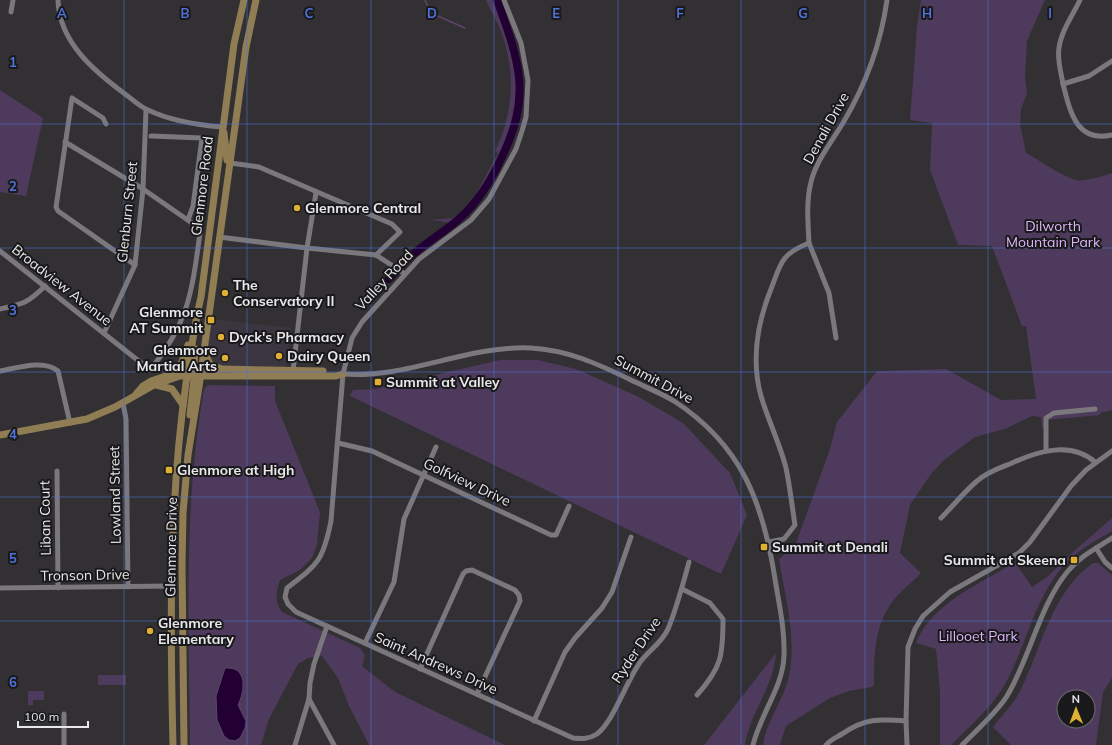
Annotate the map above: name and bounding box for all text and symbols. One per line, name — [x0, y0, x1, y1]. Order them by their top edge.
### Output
text: A — [57, 5, 67, 21]
text: B — [181, 5, 190, 21]
text: C — [305, 5, 314, 21]
text: D — [427, 5, 437, 21]
text: E — [552, 5, 560, 21]
text: F — [676, 5, 684, 21]
text: G — [798, 5, 808, 21]
text: H — [922, 5, 932, 21]
text: I — [1048, 5, 1052, 21]
text: 1 — [9, 54, 17, 70]
street label: Denali Drive — [799, 89, 853, 167]
street label: Glenmore Road — [187, 135, 217, 237]
street label: Glenburn Street — [113, 160, 141, 263]
text: 2 — [9, 178, 17, 194]
place label: Glenmore Central — [305, 199, 421, 217]
marker: Glenmore Central — [292, 203, 302, 213]
park label: Dilworth Mountain Park — [1006, 217, 1101, 251]
street label: Broadview Avenue — [8, 240, 116, 330]
street label: Valley Road — [351, 246, 417, 314]
place label: The Conservatory II — [233, 276, 334, 310]
marker: The Conservatory II — [220, 288, 230, 298]
text: 3 — [9, 302, 17, 318]
place label: Glenmore AT Summit — [130, 303, 204, 337]
marker: Glenmore AT Summit — [206, 315, 216, 325]
place label: Dyck's Pharmacy — [229, 328, 345, 346]
marker: Dyck's Pharmacy — [216, 332, 226, 342]
place label: Glenmore Martial Arts — [136, 341, 217, 375]
place label: Dairy Queen — [287, 347, 371, 365]
marker: Dairy Queen — [274, 351, 284, 361]
street label: Summit Drive — [611, 351, 697, 407]
marker: Glenmore Martial Arts — [220, 353, 230, 363]
place label: Summit at Valley — [386, 373, 500, 391]
marker: Summit at Valley — [373, 377, 383, 387]
text: 4 — [9, 426, 17, 442]
street label: Lowland Street — [105, 446, 125, 544]
street label: Golfview Drive — [421, 454, 513, 510]
place label: Glenmore at High — [177, 461, 294, 479]
marker: Glenmore at High — [164, 465, 174, 475]
street label: Liban Court — [35, 480, 55, 556]
street label: Glenmore Drive — [161, 497, 181, 597]
place label: Summit at Denali — [772, 538, 888, 556]
marker: Summit at Denali — [759, 542, 769, 552]
text: 5 — [9, 550, 17, 566]
place label: Summit at Skeena — [944, 551, 1066, 569]
marker: Summit at Skeena — [1069, 555, 1079, 565]
street label: Tronson Drive — [40, 565, 130, 585]
place label: Glenmore Elementary — [158, 614, 234, 648]
street label: Ryder Drive — [607, 614, 665, 686]
marker: Glenmore Elementary — [145, 626, 155, 636]
park label: Lillooet Park — [938, 627, 1018, 645]
street label: Saint Andrews Drive — [372, 628, 500, 698]
text: 6 — [9, 674, 17, 690]
north arrow — [1056, 689, 1096, 729]
text: N — [1072, 692, 1080, 706]
scale bar — [18, 703, 88, 729]
text: 100 m — [24, 709, 59, 724]

